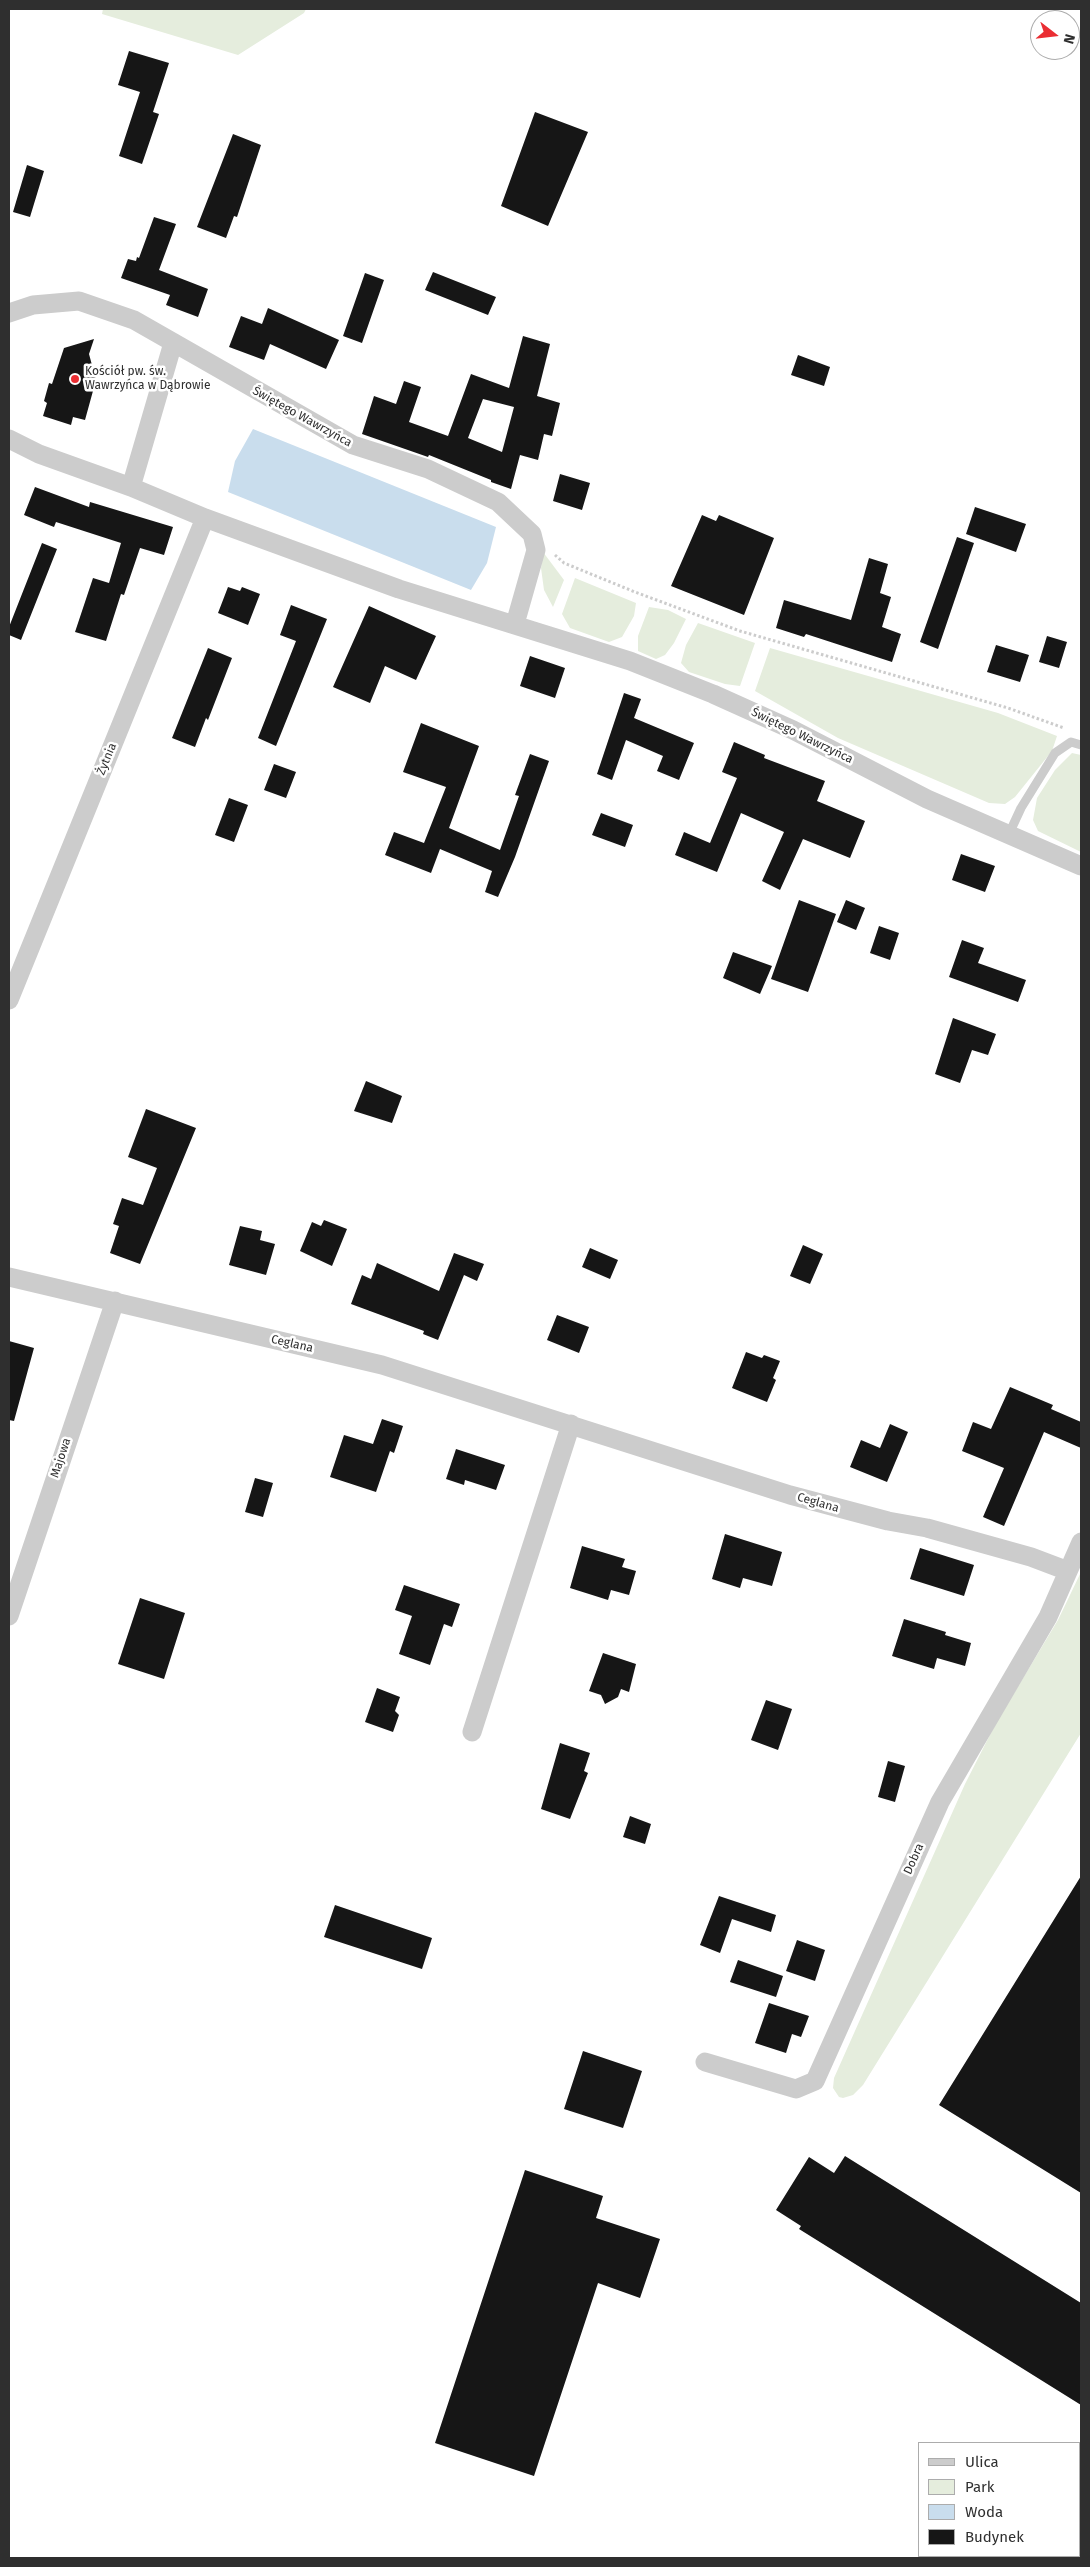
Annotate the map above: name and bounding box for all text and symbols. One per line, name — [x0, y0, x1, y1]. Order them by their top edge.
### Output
north arrow — [1030, 10, 1080, 60]
text: N — [1059, 32, 1078, 46]
place label: Kościół pw. św. Wawrzyńca w Dąbrowie — [85, 365, 210, 393]
marker: Kościół pw. św. Wawrzyńca w Dąbrowie — [69, 373, 81, 385]
street label: Świętego Wawrzyńca — [250, 384, 354, 450]
street label: Świętego Wawrzyńca — [749, 705, 855, 767]
street label: Żytnia — [94, 741, 120, 777]
street label: Ceglana — [270, 1332, 314, 1356]
street label: Majowa — [48, 1436, 74, 1480]
street label: Ceglana — [795, 1490, 841, 1516]
street label: Dobra — [901, 1841, 927, 1877]
legend — [918, 2442, 1080, 2557]
text: Ulica — [965, 2453, 999, 2471]
text: Park — [965, 2478, 995, 2496]
text: Woda — [965, 2503, 1003, 2521]
text: Budynek — [965, 2528, 1024, 2546]

